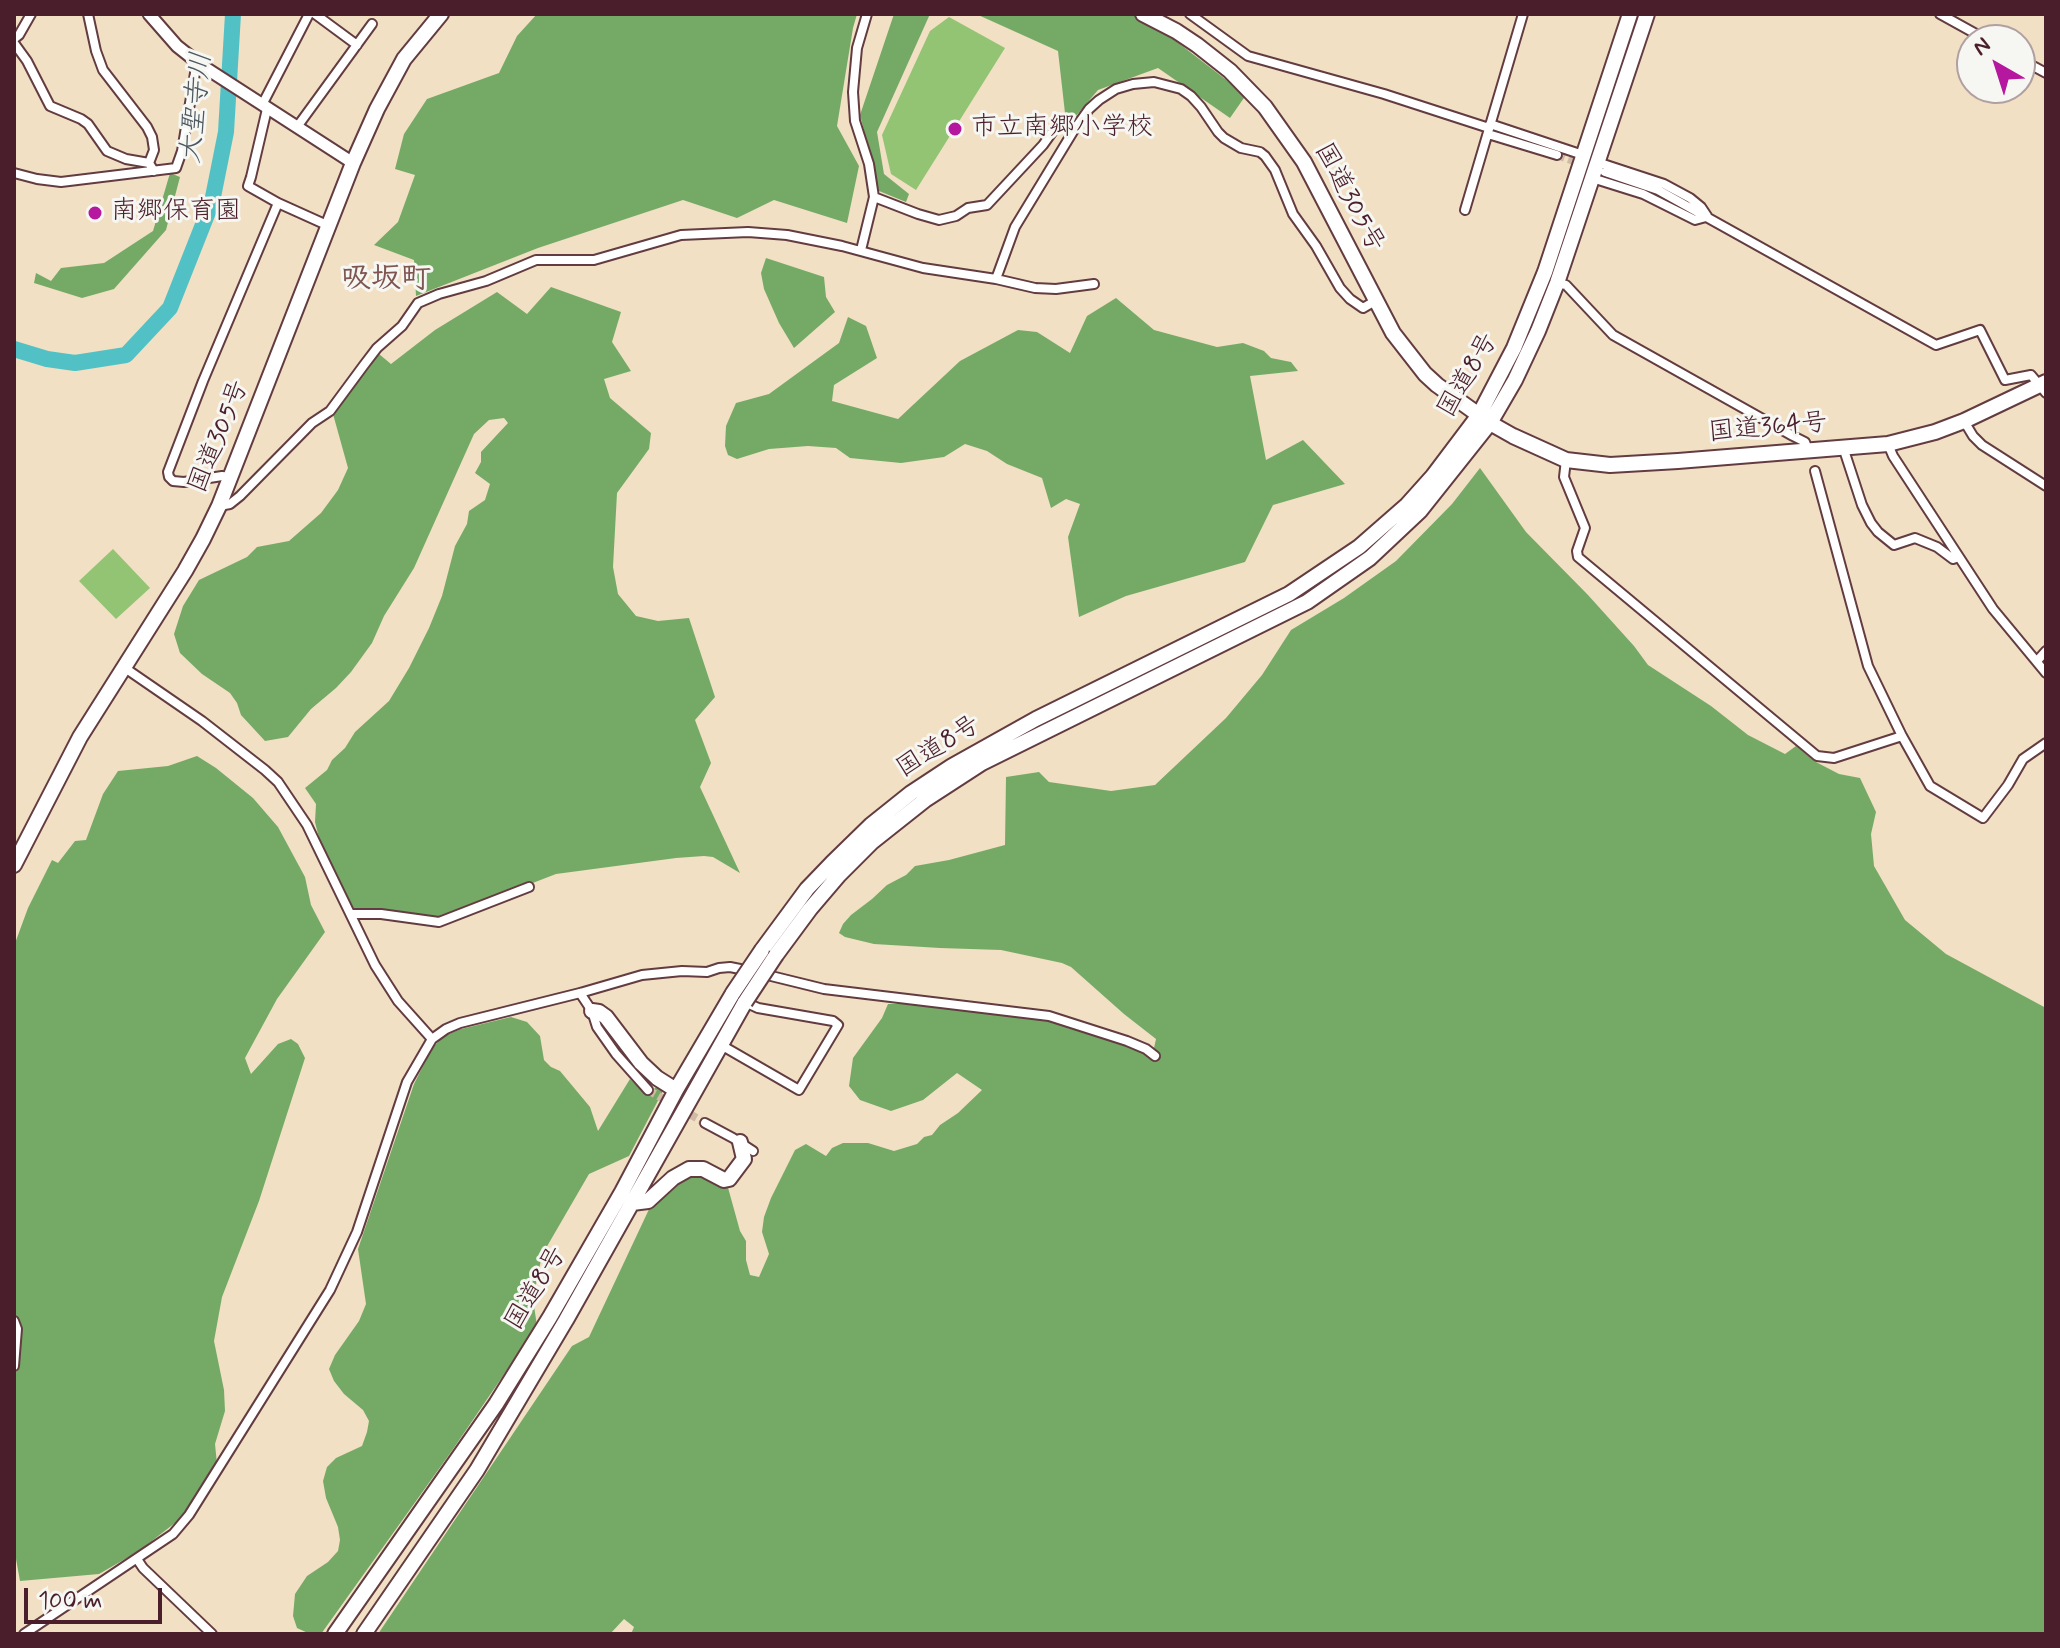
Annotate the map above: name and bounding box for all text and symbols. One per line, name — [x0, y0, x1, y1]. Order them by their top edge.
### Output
north arrow — [1956, 24, 2036, 104]
text: N — [1968, 31, 1997, 62]
water label: 大聖寺川 — [175, 51, 221, 165]
place label: 市立南郷小学校 — [971, 113, 1153, 145]
marker: 市立南郷小学校 — [946, 120, 964, 138]
street label: 国道305号 — [1306, 138, 1390, 258]
place label: 南郷保育園 — [111, 197, 241, 229]
marker: 南郷保育園 — [86, 204, 104, 222]
district label: 吸坂町 — [341, 263, 431, 299]
street label: 国道8号 — [1432, 328, 1506, 424]
street label: 国道305号 — [183, 376, 257, 498]
street label: 国道364号 — [1707, 408, 1829, 450]
street label: 国道8号 — [891, 710, 987, 786]
street label: 国道8号 — [500, 1241, 574, 1337]
scale bar — [28, 1572, 166, 1622]
text: 100 m — [38, 1586, 102, 1617]

